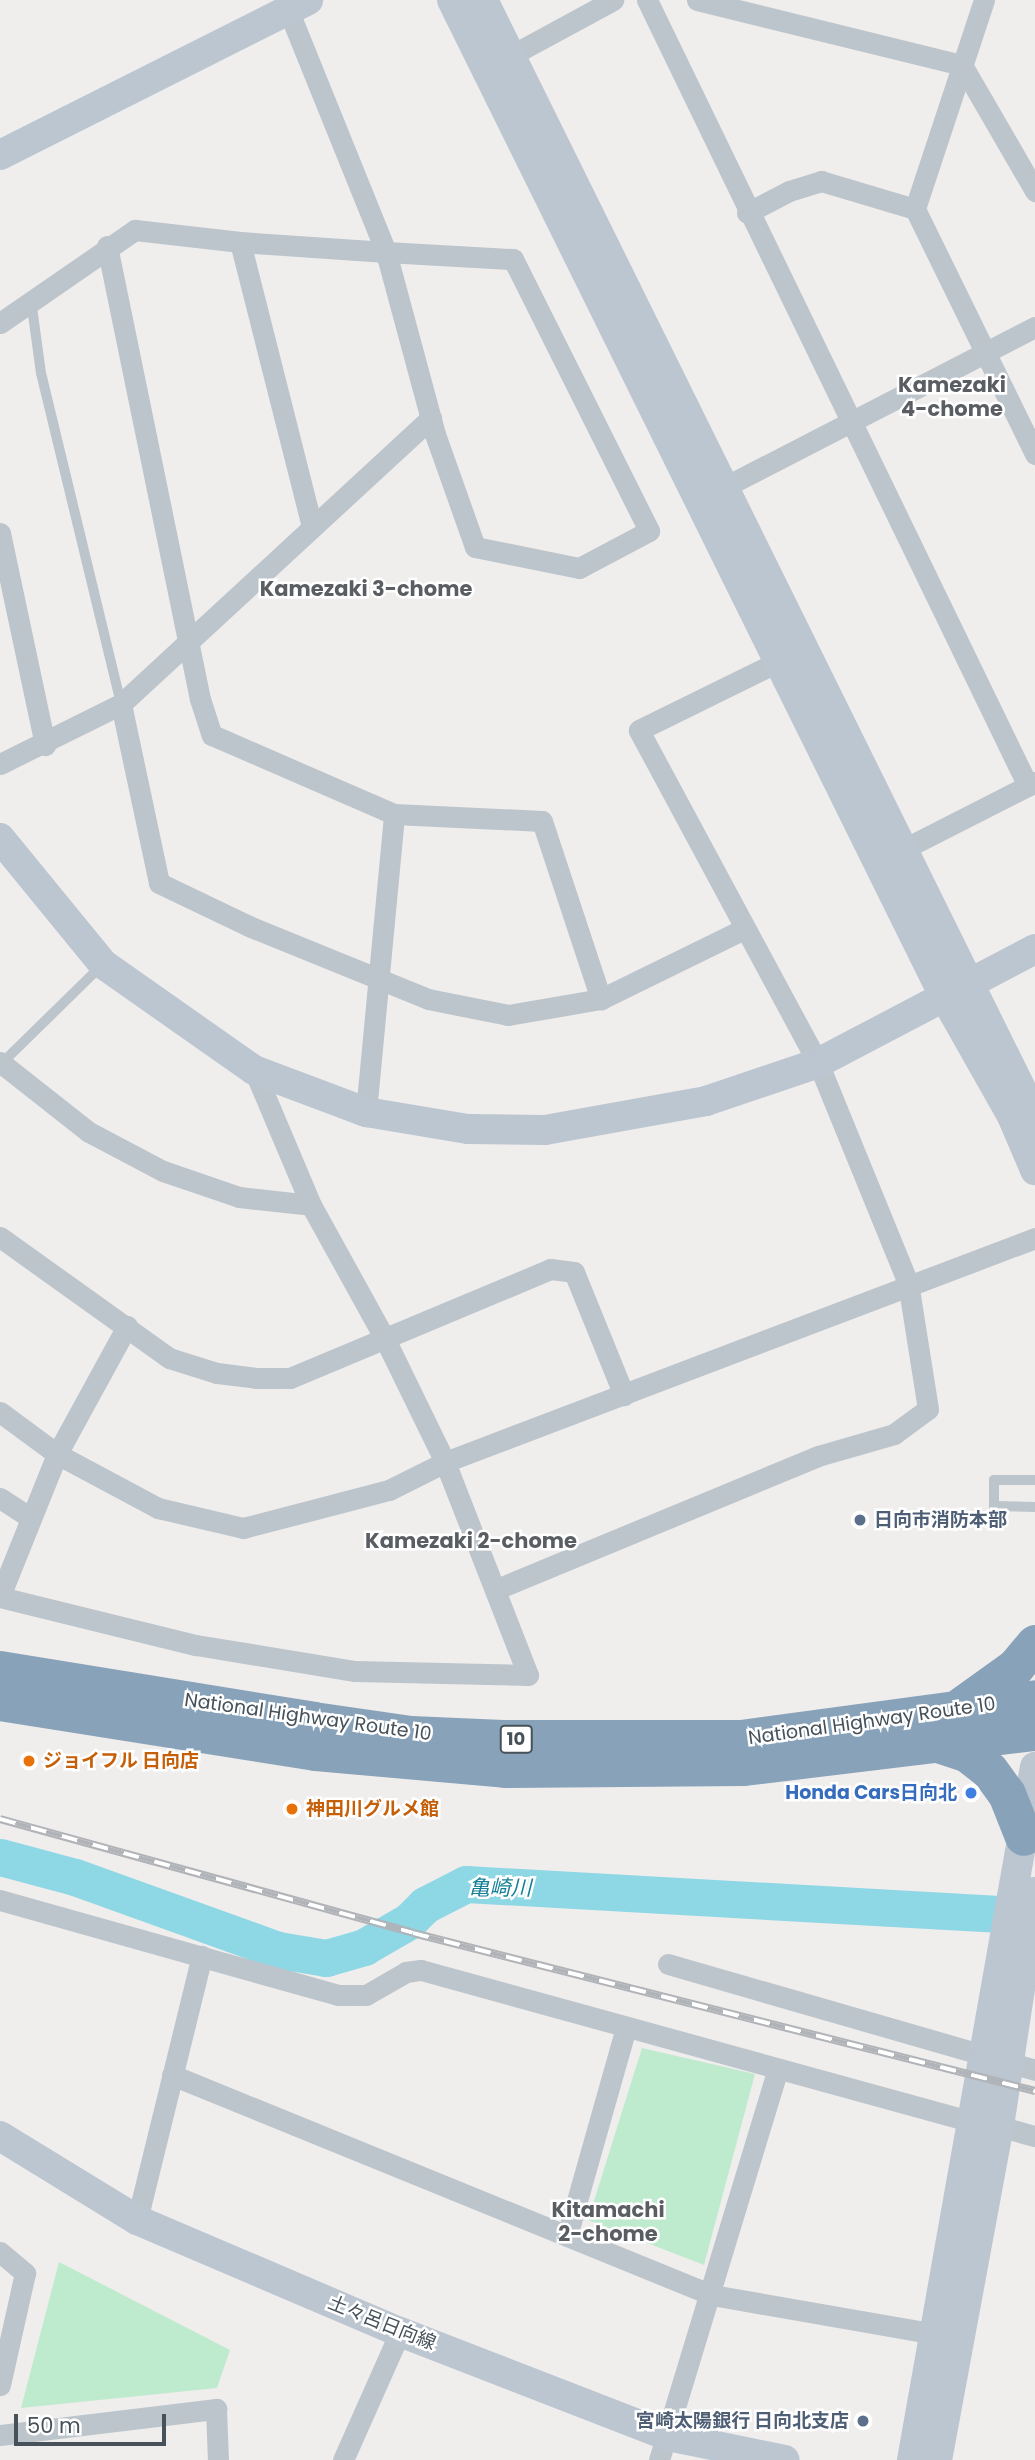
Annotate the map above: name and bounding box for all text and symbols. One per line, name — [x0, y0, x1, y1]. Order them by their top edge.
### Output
district label: Kamezaki 4-chome — [898, 372, 1006, 422]
district label: Kamezaki 3-chome — [260, 576, 472, 602]
place label: 日向市消防本部 — [874, 1509, 1007, 1531]
marker: 日向市消防本部 — [852, 1512, 868, 1528]
district label: Kamezaki 2-chome — [365, 1528, 577, 1554]
street label: National Highway Route 10 — [183, 1688, 433, 1746]
street label: National Highway Route 10 — [747, 1692, 997, 1750]
road number: 10 — [498, 1724, 534, 1754]
place label: ジョイフル 日向店 — [43, 1750, 199, 1772]
marker: ジョイフル 日向店 — [21, 1753, 37, 1769]
place label: Honda Cars日向北 — [785, 1782, 957, 1804]
marker: Honda Cars日向北 — [963, 1785, 979, 1801]
place label: 神田川グルメ館 — [306, 1798, 439, 1820]
marker: 神田川グルメ館 — [284, 1801, 300, 1817]
water label: 亀崎川 — [469, 1875, 531, 1901]
district label: Kitamachi 2-chome — [551, 2197, 665, 2247]
street label: 土々呂日向線 — [325, 2291, 439, 2355]
scale bar — [18, 2400, 170, 2444]
place label: 宮崎太陽銀行 日向北支店 — [636, 2410, 849, 2432]
text: 50 m — [27, 2411, 81, 2440]
marker: 宮崎太陽銀行 日向北支店 — [855, 2413, 871, 2429]

